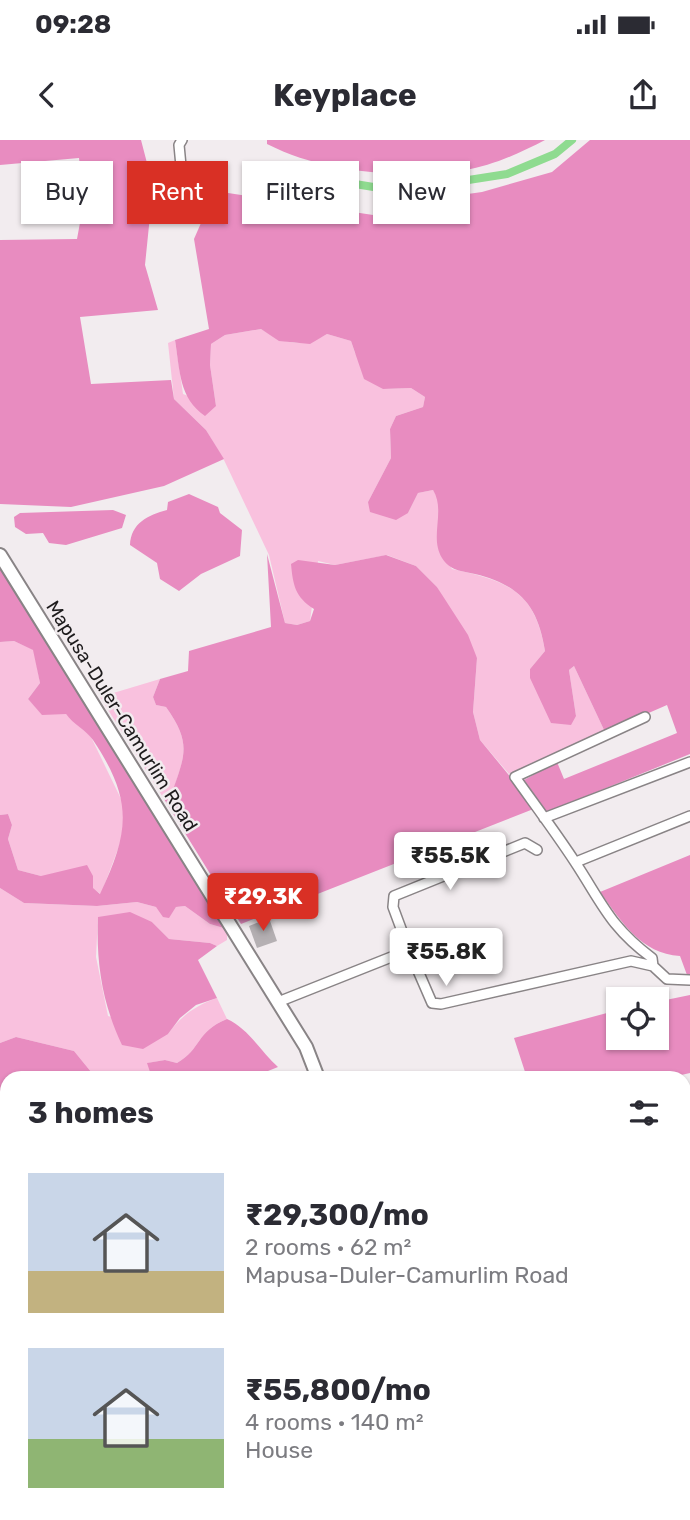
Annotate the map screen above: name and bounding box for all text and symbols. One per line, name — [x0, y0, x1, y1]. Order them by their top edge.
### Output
text: 09:28 — [35, 9, 111, 40]
icon: back — [28, 76, 66, 114]
text: Keyplace — [273, 76, 417, 114]
icon: share — [624, 76, 662, 114]
chip: Buy — [21, 161, 113, 224]
chip: Rent — [127, 161, 228, 224]
chip: Filters — [242, 161, 359, 224]
chip: New — [373, 161, 470, 224]
street label: Mapusa-Duler-Camurlim Road — [41, 596, 203, 836]
pin: ₹55.5K — [393, 832, 507, 892]
text: ₹55.5K — [410, 841, 490, 869]
pin: ₹29.3K — [206, 874, 320, 933]
text: ₹29.3K — [223, 882, 303, 910]
pin: ₹55.8K — [389, 928, 503, 988]
text: ₹55.8K — [406, 937, 486, 965]
map controls — [606, 987, 669, 1050]
button: locate — [606, 987, 669, 1050]
icon: filters — [625, 1094, 663, 1132]
text: 3 homes — [28, 1095, 154, 1131]
text: ₹29,300/mo — [245, 1197, 429, 1233]
icon: home — [84, 1201, 168, 1285]
text: 2 rooms · 62 m² — [245, 1233, 411, 1261]
text: Mapusa-Duler-Camurlim Road — [245, 1261, 569, 1289]
text: ₹55,800/mo — [245, 1372, 431, 1408]
icon: home — [84, 1376, 168, 1460]
text: 4 rooms · 140 m² — [245, 1408, 424, 1436]
text: House — [245, 1436, 313, 1464]

